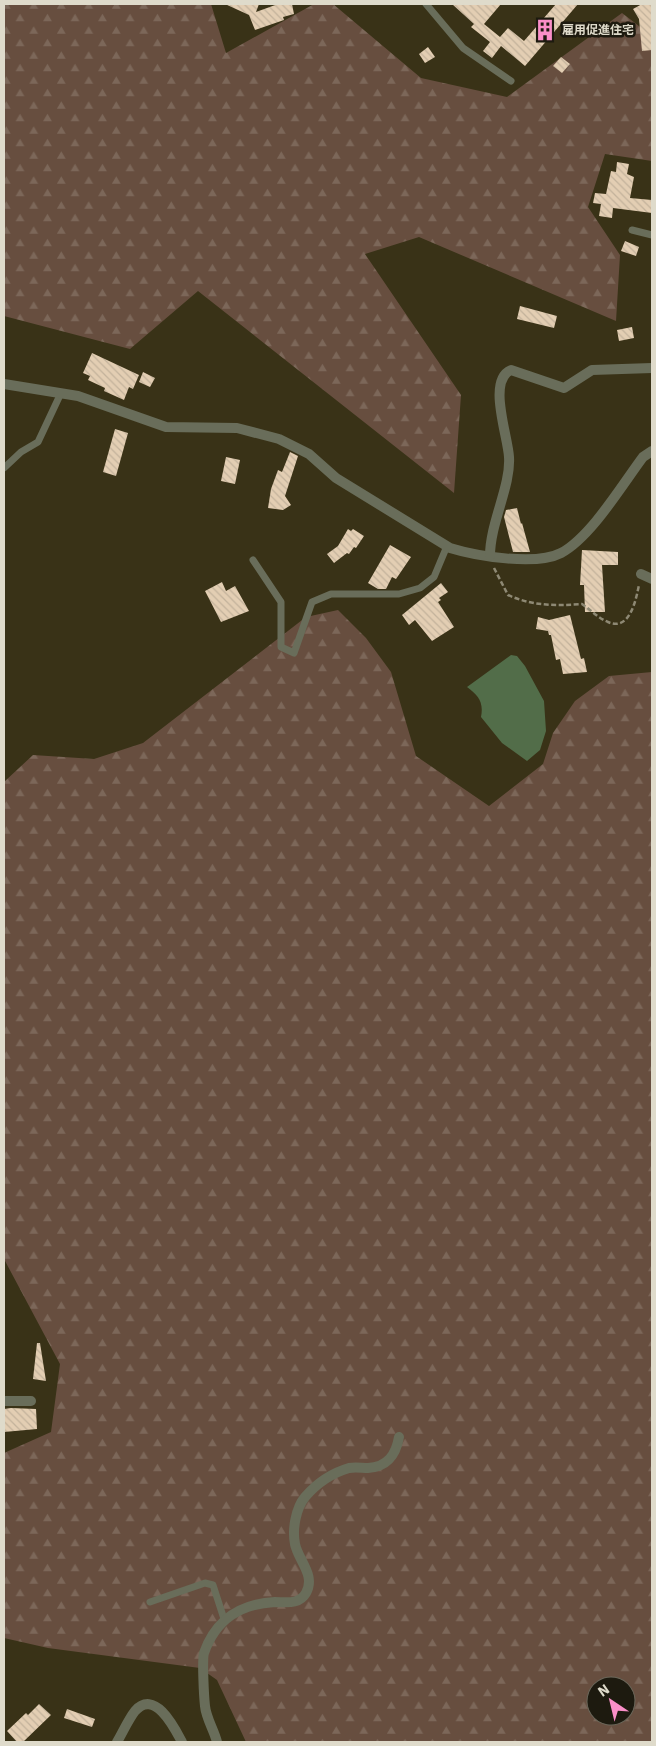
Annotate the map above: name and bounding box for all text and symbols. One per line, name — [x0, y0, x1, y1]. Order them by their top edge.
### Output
building icon: 雇用促進住宅 — [532, 17, 558, 43]
place label: 雇用促進住宅 — [562, 22, 634, 37]
north arrow — [586, 1676, 636, 1726]
text: N — [594, 1680, 613, 1701]

